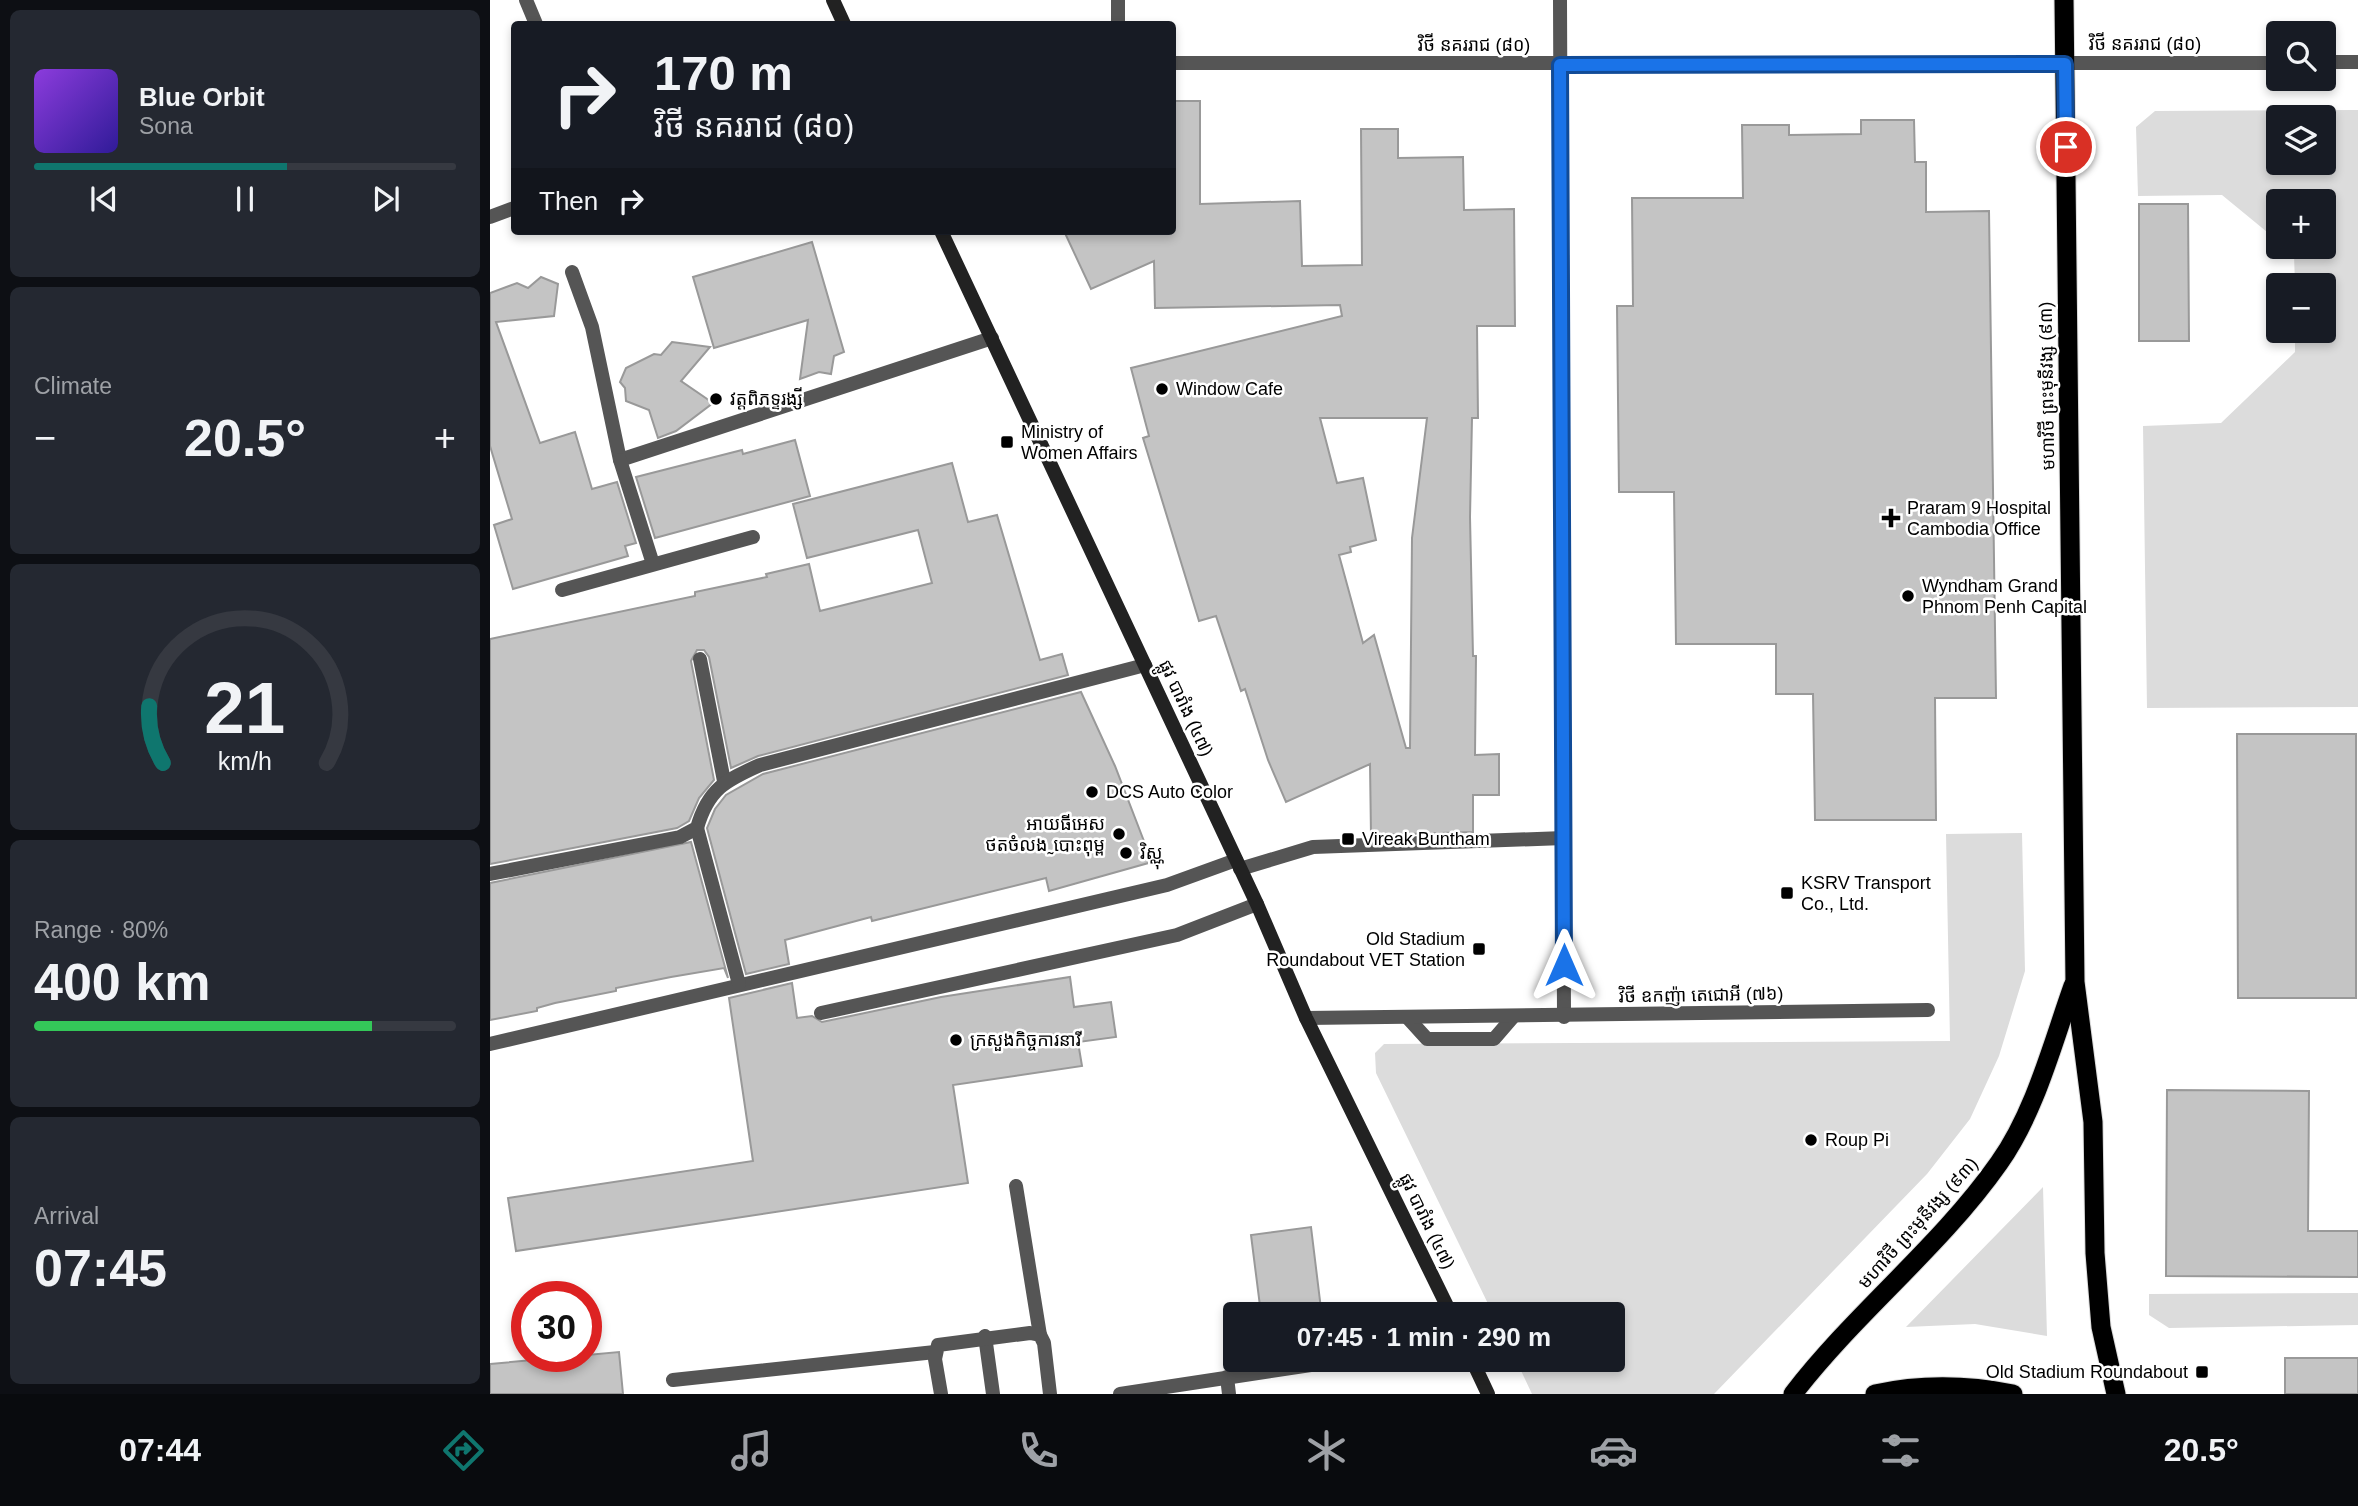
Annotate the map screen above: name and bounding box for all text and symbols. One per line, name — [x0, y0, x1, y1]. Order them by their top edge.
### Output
map controls — [2266, 21, 2336, 343]
button: search — [2266, 21, 2336, 91]
street label: វិថី នគររាជ (៨០) — [2088, 32, 2201, 54]
street label: វិថី នគររាជ (៨០) — [1417, 33, 1530, 55]
text: 170 m — [654, 46, 793, 100]
icon: right — [539, 49, 630, 140]
text: Blue Orbit — [139, 82, 265, 112]
button: layers — [2266, 105, 2336, 175]
text: វិថី នគររាជ (៨០) — [654, 108, 854, 144]
text: Sona — [139, 113, 193, 139]
pin — [2036, 117, 2096, 177]
icon: arrive — [2047, 128, 2085, 166]
icon: previous — [85, 180, 123, 218]
icon: pause — [226, 180, 264, 218]
icon: next — [367, 180, 405, 218]
icon: right — [612, 182, 650, 220]
text: Then — [539, 186, 598, 216]
button: + — [2266, 189, 2336, 259]
button: − — [2266, 273, 2336, 343]
street label: មហាវិថី ព្រះមុនីវង្ស (៩៣) — [2034, 301, 2061, 471]
text: Climate — [34, 373, 112, 399]
place label: Window Cafe — [1176, 379, 1283, 399]
marker: Window Cafe — [1154, 381, 1170, 397]
place label: វត្តពិភទ្ទរង្សី — [730, 387, 803, 410]
marker: វត្តពិភទ្ទរង្សី — [708, 391, 724, 407]
text: 20.5° — [184, 409, 306, 467]
text: − — [34, 417, 56, 459]
text: + — [434, 417, 456, 459]
place label: Ministry of Women Affairs — [1021, 422, 1137, 463]
marker: Ministry of Women Affairs — [999, 434, 1015, 450]
place label: Praram 9 Hospital Cambodia Office — [1907, 498, 2051, 539]
marker: Praram 9 Hospital Cambodia Office — [1881, 508, 1901, 528]
place label: Wyndham Grand Phnom Penh Capital — [1922, 576, 2087, 617]
marker: Wyndham Grand Phnom Penh Capital — [1900, 588, 1916, 604]
street label: ផ្លូវ បារាំង (៤៧) — [1149, 656, 1217, 762]
text: 21 — [205, 667, 285, 748]
text: km/h — [218, 747, 272, 775]
place label: DCS Auto Color — [1106, 782, 1233, 802]
marker: DCS Auto Color — [1084, 784, 1100, 800]
place label: អាយធីអេស ថតចំលង˷បោះពុម្ព — [985, 814, 1105, 857]
marker: អាយធីអេស ថតចំលង˷បោះពុម្ព — [1111, 826, 1127, 842]
place label: Vireak Buntham — [1362, 829, 1490, 849]
marker: Vireak Buntham — [1340, 831, 1356, 847]
place label: វិស្ណុ — [1139, 842, 1164, 870]
marker: វិស្ណុ — [1118, 845, 1134, 861]
place label: KSRV Transport Co., Ltd. — [1801, 873, 1931, 914]
marker: KSRV Transport Co., Ltd. — [1779, 885, 1795, 901]
text: Range · 80% — [34, 917, 168, 943]
position arrow — [1527, 928, 1601, 1002]
place label: Old Stadium Roundabout VET Station — [1266, 929, 1465, 970]
marker: Old Stadium Roundabout VET Station — [1471, 941, 1487, 957]
text: 400 km — [34, 953, 210, 1011]
street label: វិថី ឧកញ៉ា តេជោអី (៧៦) — [1617, 982, 1784, 1007]
place label: ក្រសួងកិច្ចការនារី — [970, 1030, 1082, 1051]
marker: ក្រសួងកិច្ចការនារី — [948, 1032, 964, 1048]
place label: Roup Pi — [1825, 1130, 1889, 1150]
marker: Roup Pi — [1803, 1132, 1819, 1148]
street label: មហាវិថី ព្រះមុនីវង្ស (៩៣) — [1853, 1153, 1984, 1294]
street label: ផ្លូវ បារាំង (៤៧) — [1390, 1170, 1459, 1275]
text: Arrival — [34, 1203, 99, 1229]
text: 07:45 — [34, 1239, 167, 1297]
speed limit sign: 30 — [511, 1281, 602, 1372]
text: 07:45 · 1 min · 290 m — [1297, 1322, 1551, 1352]
place label: Old Stadium Roundabout — [1986, 1362, 2188, 1382]
marker: Old Stadium Roundabout — [2194, 1364, 2210, 1380]
icon: directions — [439, 1426, 488, 1475]
icon: music — [727, 1426, 776, 1475]
icon: phone — [1014, 1426, 1063, 1475]
icon: climate — [1302, 1426, 1351, 1475]
icon: car — [1589, 1426, 1638, 1475]
icon: filters — [1876, 1426, 1925, 1475]
text: 07:44 — [119, 1432, 201, 1468]
text: 20.5° — [2164, 1432, 2239, 1468]

